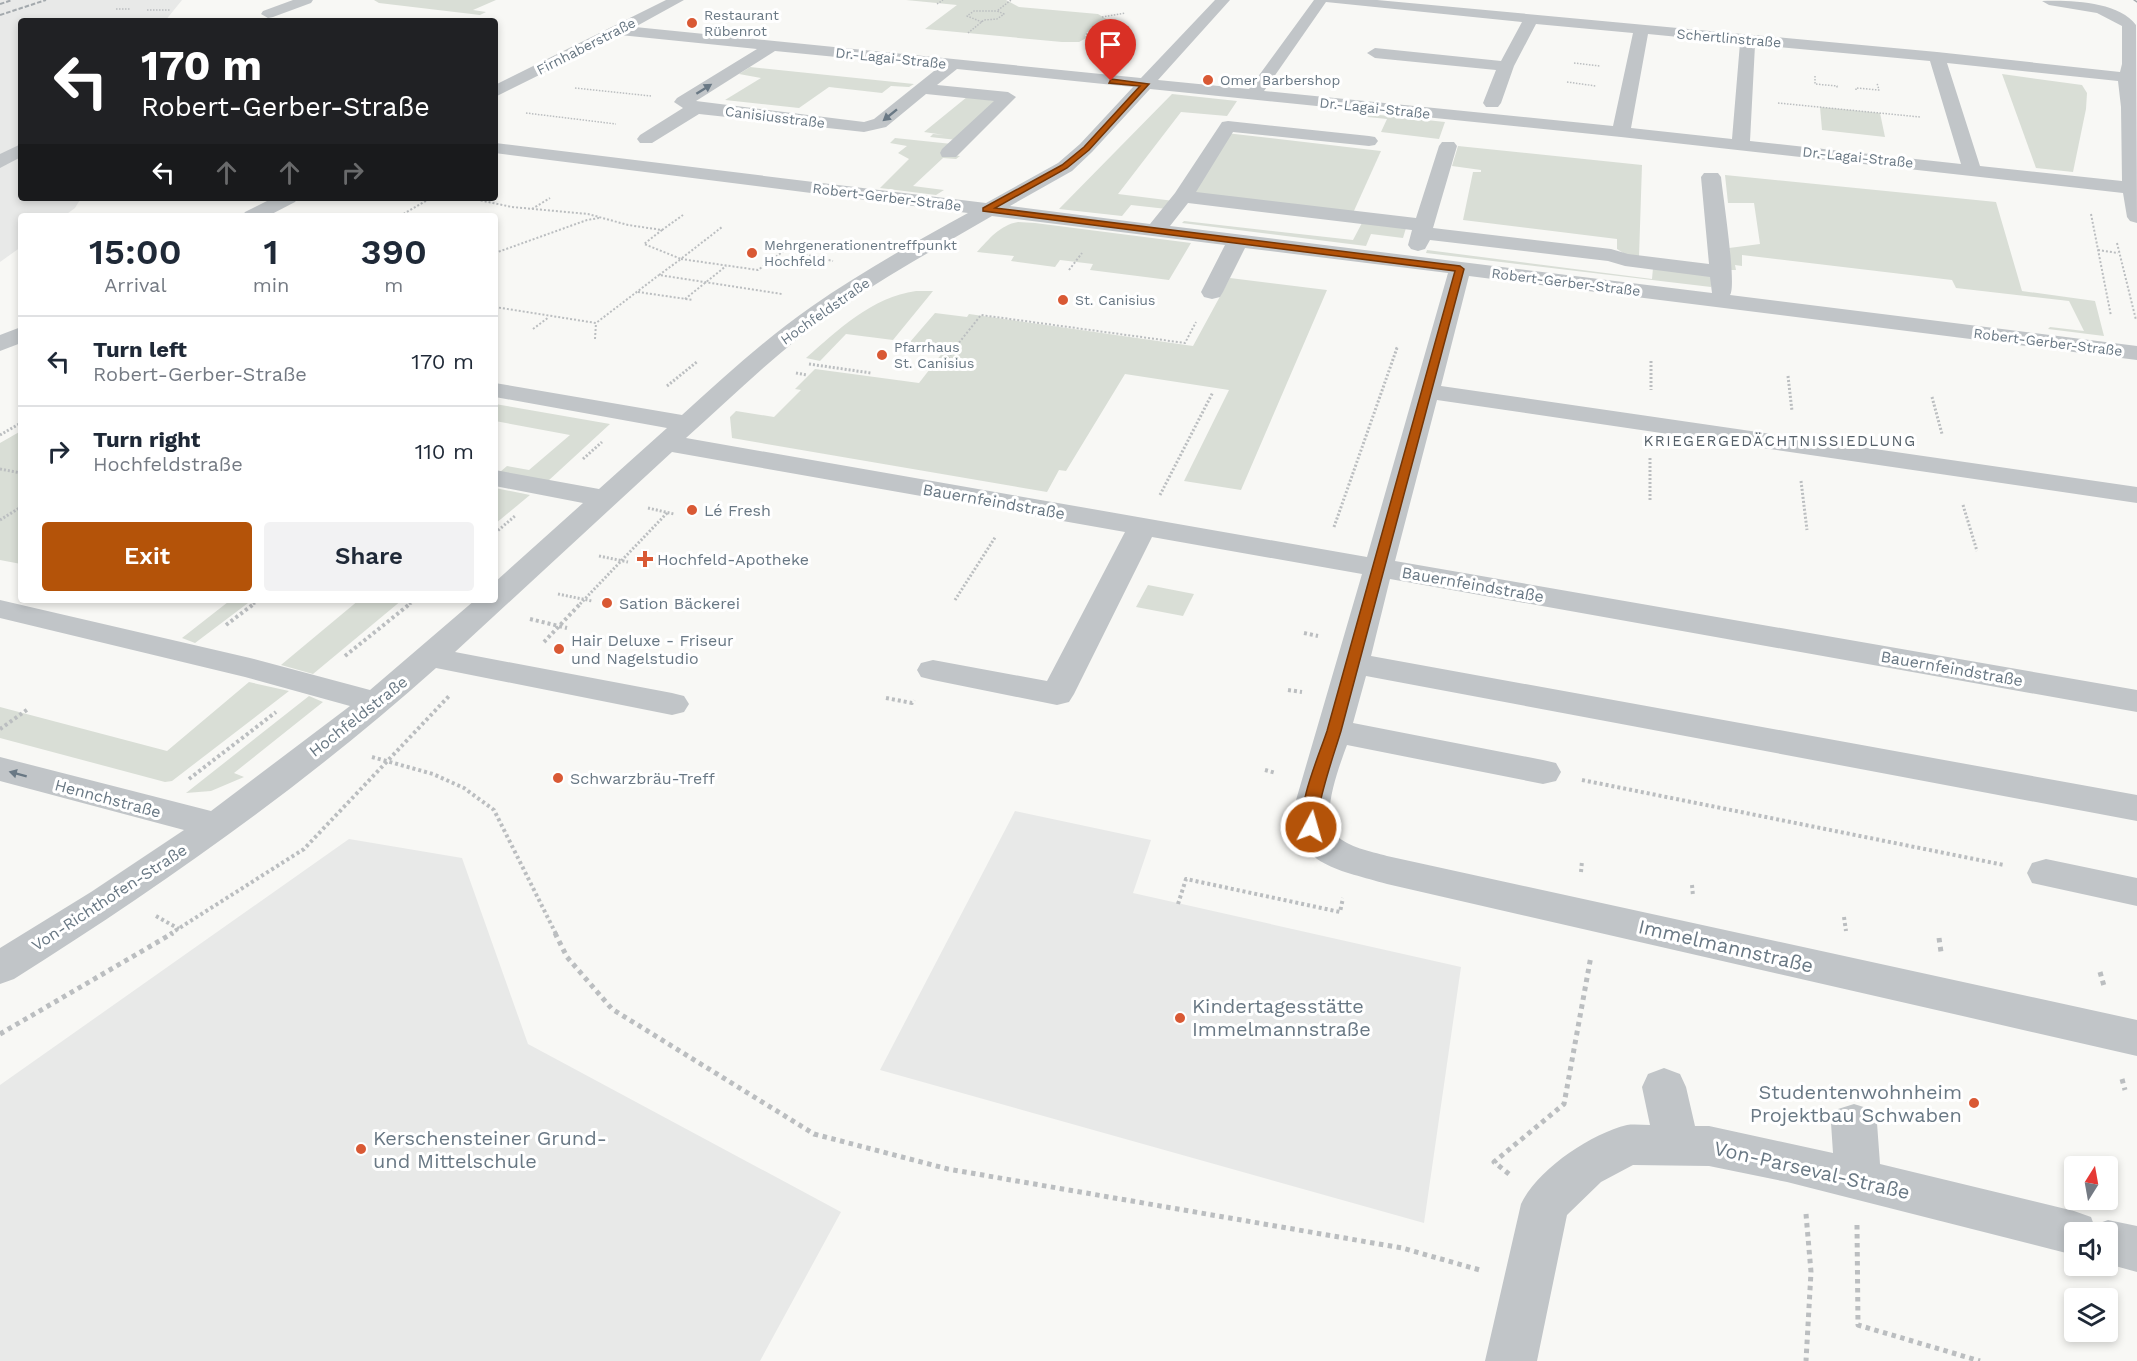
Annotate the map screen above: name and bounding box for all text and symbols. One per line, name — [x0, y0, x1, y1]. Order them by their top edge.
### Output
place label: Restaurant Rübenrot — [704, 7, 779, 39]
street label: Firnhaberstraße — [534, 14, 638, 78]
marker: Restaurant Rübenrot — [685, 16, 699, 30]
pin — [1085, 19, 1136, 81]
street label: Schertlinstraße — [1676, 25, 1782, 51]
icon: arrive — [1094, 28, 1127, 61]
text: 170 m — [141, 41, 262, 90]
icon: left — [42, 42, 120, 120]
street label: Dr.-Lagai-Straße — [835, 44, 947, 72]
place label: Omer Barbershop — [1220, 72, 1340, 88]
marker: Omer Barbershop — [1201, 73, 1215, 87]
one-way arrow — [696, 83, 712, 94]
text: Robert-Gerber-Straße — [141, 91, 430, 123]
street label: Dr.-Lagai-Straße — [1319, 94, 1431, 122]
street label: Canisiusstraße — [724, 103, 826, 131]
one-way arrow — [882, 108, 898, 121]
street label: Dr.-Lagai-Straße — [1802, 143, 1914, 171]
icon: left — [147, 156, 180, 189]
icon: ahead — [210, 156, 243, 189]
icon: ahead — [273, 156, 306, 189]
icon: right — [336, 156, 369, 189]
street label: Robert-Gerber-Straße — [812, 180, 962, 214]
text: 15:00 — [89, 231, 182, 273]
text: 1 — [264, 231, 279, 273]
text: 390 — [361, 231, 427, 273]
place label: Mehrgenerationentreffpunkt Hochfeld — [764, 237, 957, 269]
marker: Mehrgenerationentreffpunkt Hochfeld — [745, 246, 759, 260]
street label: Robert-Gerber-Straße — [1491, 265, 1641, 299]
text: Arrival — [104, 273, 167, 297]
text: min — [253, 273, 289, 297]
text: m — [384, 273, 403, 297]
street label: Hochfeldstraße — [777, 274, 873, 348]
place label: St. Canisius — [1075, 292, 1155, 308]
marker: St. Canisius — [1056, 293, 1070, 307]
street label: Robert-Gerber-Straße — [1973, 325, 2123, 359]
text: Turn left — [93, 337, 187, 362]
place label: Pfarrhaus St. Canisius — [894, 339, 974, 371]
icon: left — [42, 345, 75, 378]
marker: Pfarrhaus St. Canisius — [875, 348, 889, 362]
text: 170 m — [411, 349, 474, 374]
text: Robert-Gerber-Straße — [93, 362, 307, 386]
text: Turn right — [93, 427, 200, 452]
district label: KRIEGERGEDÄCHTNISSIEDLUNG — [1644, 432, 1917, 450]
icon: right — [42, 435, 75, 468]
text: 110 m — [415, 439, 474, 464]
text: Hochfeldstraße — [93, 452, 243, 476]
street label: Bauernfeindstraße — [921, 480, 1066, 523]
place label: Lé Fresh — [704, 501, 771, 520]
marker: Lé Fresh — [685, 503, 699, 517]
button: Exit — [42, 522, 252, 591]
button: Share — [264, 522, 474, 591]
place label: Hochfeld-Apotheke — [657, 550, 809, 569]
marker: Hochfeld-Apotheke — [638, 552, 652, 566]
street label: Bauernfeindstraße — [1400, 563, 1545, 606]
place label: Sation Bäckerei — [619, 594, 740, 613]
marker: Sation Bäckerei — [600, 596, 614, 610]
place label: Hair Deluxe - Friseur und Nagelstudio — [571, 631, 734, 668]
marker: Hair Deluxe - Friseur und Nagelstudio — [552, 642, 566, 656]
street label: Bauernfeindstraße — [1879, 647, 2024, 690]
street label: Hochfeldstraße — [305, 672, 411, 761]
one-way arrow — [9, 768, 27, 778]
place label: Schwarzbräu-Treff — [570, 769, 715, 788]
marker: Schwarzbräu-Treff — [551, 771, 565, 785]
street label: Hennchstraße — [53, 775, 163, 822]
position arrow — [1279, 795, 1343, 859]
street label: Von-Richthofen-Straße — [28, 840, 190, 955]
street label: Immelmannstraße — [1636, 914, 1816, 978]
place label: Kindertagesstätte Immelmannstraße — [1192, 994, 1371, 1041]
marker: Kindertagesstätte Immelmannstraße — [1173, 1011, 1187, 1025]
place label: Studentenwohnheim Projektbau Schwaben — [1750, 1080, 1962, 1127]
marker: Studentenwohnheim Projektbau Schwaben — [1967, 1096, 1981, 1110]
place label: Kerschensteiner Grund- und Mittelschule — [373, 1126, 607, 1173]
street label: Von-Parseval-Straße — [1712, 1136, 1912, 1204]
marker: Kerschensteiner Grund- und Mittelschule — [354, 1142, 368, 1156]
north arrow — [2064, 1156, 2118, 1210]
map controls — [2064, 1156, 2118, 1342]
button: sound — [2064, 1222, 2118, 1276]
button: layers — [2064, 1288, 2118, 1342]

